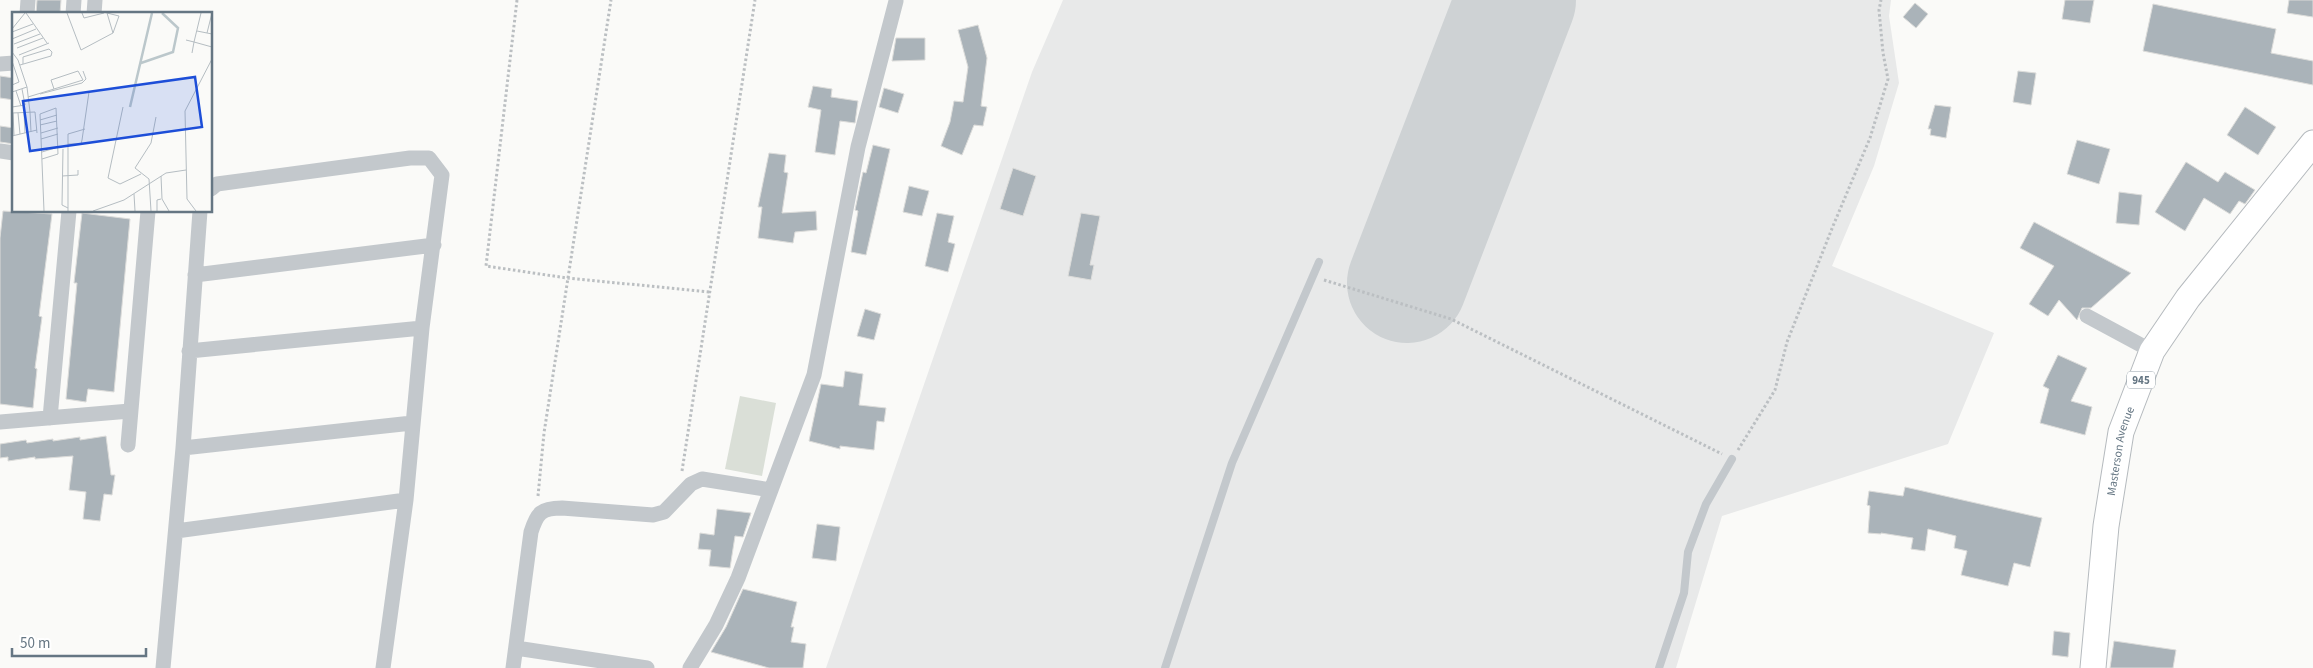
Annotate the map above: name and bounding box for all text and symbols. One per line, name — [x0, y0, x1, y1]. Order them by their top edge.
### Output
inset map — [12, 12, 212, 212]
road number: 945 — [2127, 372, 2155, 388]
street label: Masterson Avenue — [2102, 404, 2139, 497]
scale bar — [12, 626, 146, 658]
text: 50 m — [20, 633, 50, 654]

